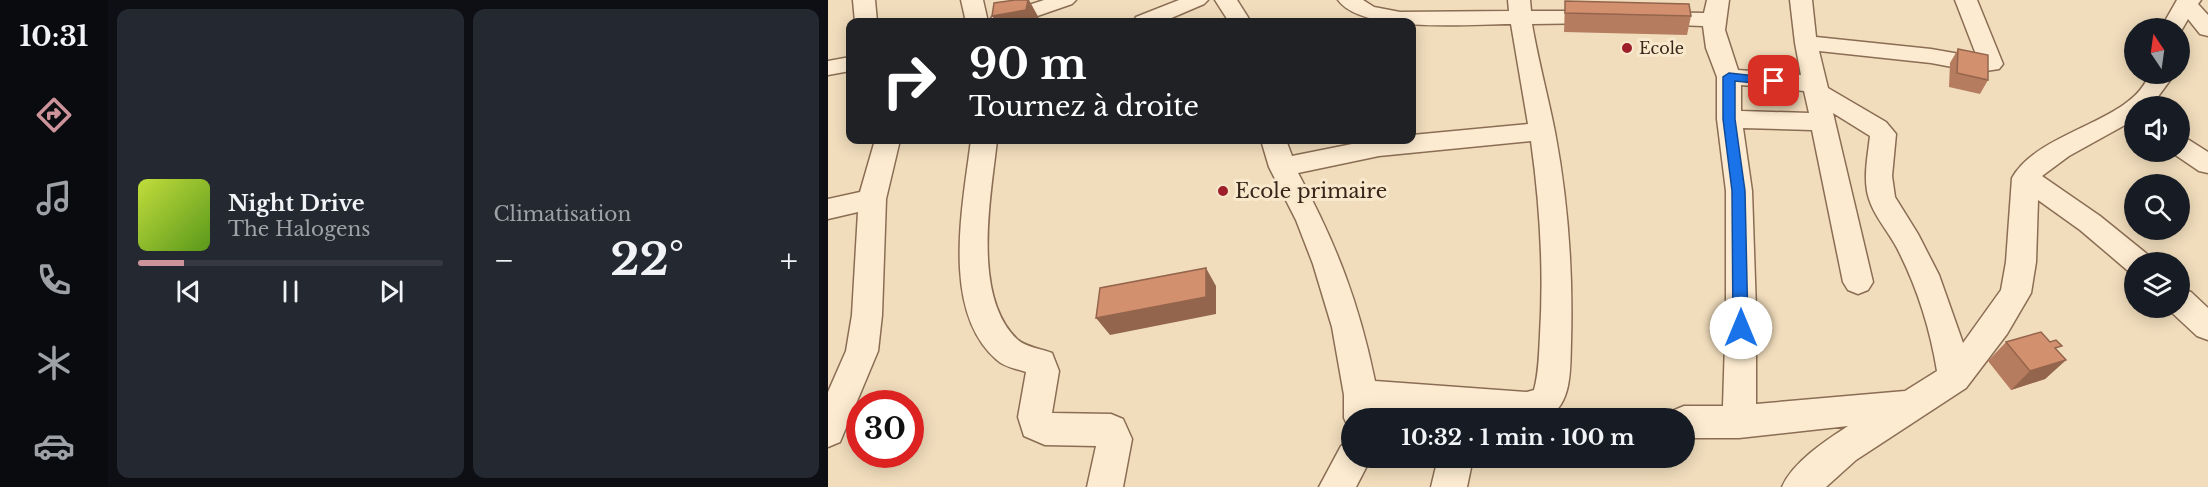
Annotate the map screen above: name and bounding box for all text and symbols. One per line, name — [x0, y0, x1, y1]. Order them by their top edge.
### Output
north arrow — [2124, 18, 2190, 84]
map controls — [2124, 18, 2190, 318]
text: 10:31 — [20, 20, 88, 53]
text: 90 m — [969, 38, 1087, 90]
place label: Ecole — [1639, 38, 1684, 58]
marker: Ecole — [1620, 41, 1634, 55]
icon: right — [870, 42, 948, 120]
pin — [1748, 55, 1799, 106]
icon: arrive — [1757, 64, 1790, 97]
text: Tournez à droite — [969, 90, 1199, 123]
icon: directions — [33, 94, 75, 136]
button: sound — [2124, 96, 2190, 162]
button: search — [2124, 174, 2190, 240]
icon: music — [33, 177, 75, 219]
place label: Ecole primaire — [1235, 179, 1387, 203]
marker: Ecole primaire — [1216, 184, 1230, 198]
text: Night Drive — [228, 190, 365, 217]
text: Climatisation — [494, 202, 631, 226]
text: The Halogens — [228, 217, 370, 241]
text: 22° — [610, 231, 684, 287]
text: − — [494, 240, 514, 281]
text: + — [780, 240, 798, 281]
button: layers — [2124, 252, 2190, 318]
icon: phone — [33, 259, 75, 301]
icon: previous — [172, 275, 205, 308]
icon: pause — [274, 275, 307, 308]
icon: next — [375, 275, 408, 308]
position arrow — [1709, 296, 1773, 360]
icon: climate — [33, 342, 75, 384]
speed limit sign: 30 — [846, 390, 924, 468]
text: 10:32 · 1 min · 100 m — [1401, 424, 1635, 451]
icon: car — [33, 425, 75, 467]

